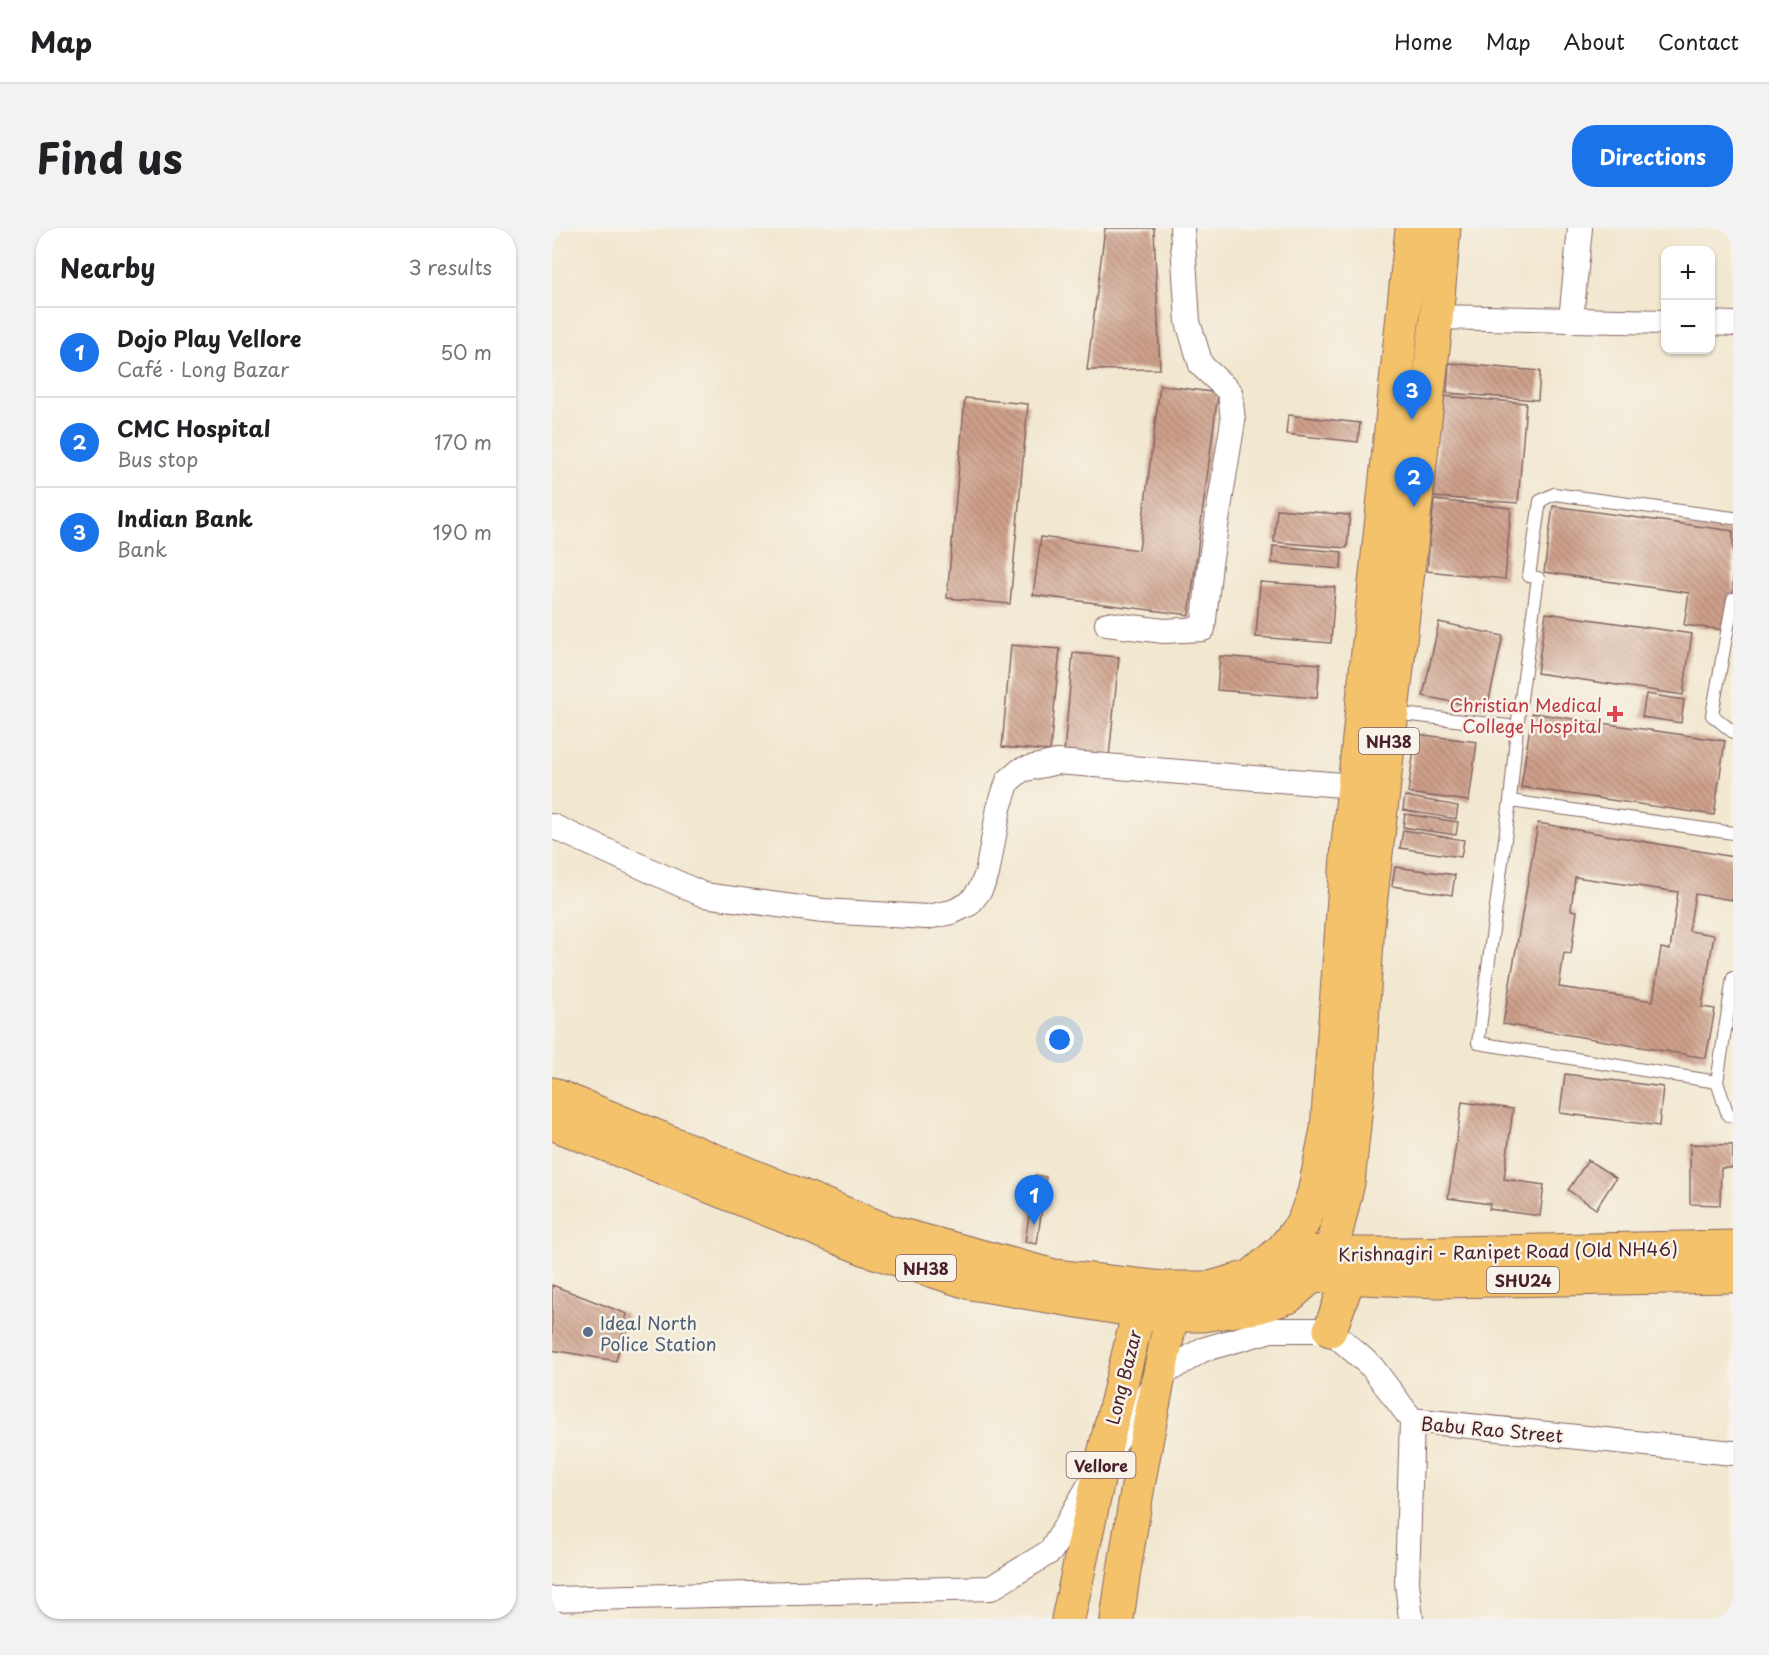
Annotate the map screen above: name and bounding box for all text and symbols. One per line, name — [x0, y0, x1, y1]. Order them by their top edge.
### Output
text: Map — [30, 20, 92, 63]
text: Home — [1394, 25, 1453, 57]
text: Map — [1486, 25, 1531, 57]
text: About — [1564, 25, 1625, 57]
text: Contact — [1658, 25, 1739, 57]
text: Find us — [36, 125, 183, 188]
button: Directions — [1572, 125, 1733, 187]
map controls — [1661, 246, 1715, 354]
button: + — [1661, 246, 1715, 300]
text: Nearby — [60, 248, 155, 287]
text: 3 results — [409, 252, 492, 282]
button: − — [1661, 300, 1715, 354]
text: Dojo Play Vellore — [117, 321, 301, 354]
text: 1 — [75, 337, 84, 367]
text: 50 m — [440, 337, 492, 367]
text: Café · Long Bazar — [117, 354, 289, 384]
pin: 3 — [1392, 370, 1432, 420]
text: CMC Hospital — [117, 411, 271, 444]
text: 2 — [72, 427, 87, 457]
text: 170 m — [434, 427, 492, 457]
text: Bus stop — [117, 444, 198, 474]
pin: 2 — [1394, 458, 1434, 507]
text: Indian Bank — [117, 501, 253, 534]
text: 3 — [73, 517, 86, 547]
text: 190 m — [433, 517, 492, 547]
text: Bank — [117, 534, 167, 564]
place label: Christian Medical College Hospital — [1450, 691, 1602, 739]
marker: Christian Medical College Hospital — [1606, 705, 1624, 723]
road number: NH38 — [1359, 728, 1419, 754]
your location — [1045, 1025, 1074, 1054]
pin: 1 — [1014, 1176, 1054, 1225]
street label: Krishnagiri - Ranipet Road (Old NH46) — [1338, 1235, 1678, 1267]
road number: NH38 — [896, 1255, 956, 1281]
road number: SHU24 — [1487, 1267, 1559, 1293]
place label: Ideal North Police Station — [600, 1309, 717, 1357]
marker: Ideal North Police Station — [581, 1325, 595, 1339]
street label: Long Bazar — [1098, 1326, 1148, 1427]
street label: Babu Rao Street — [1420, 1409, 1564, 1449]
road number: Vellore — [1066, 1452, 1136, 1478]

